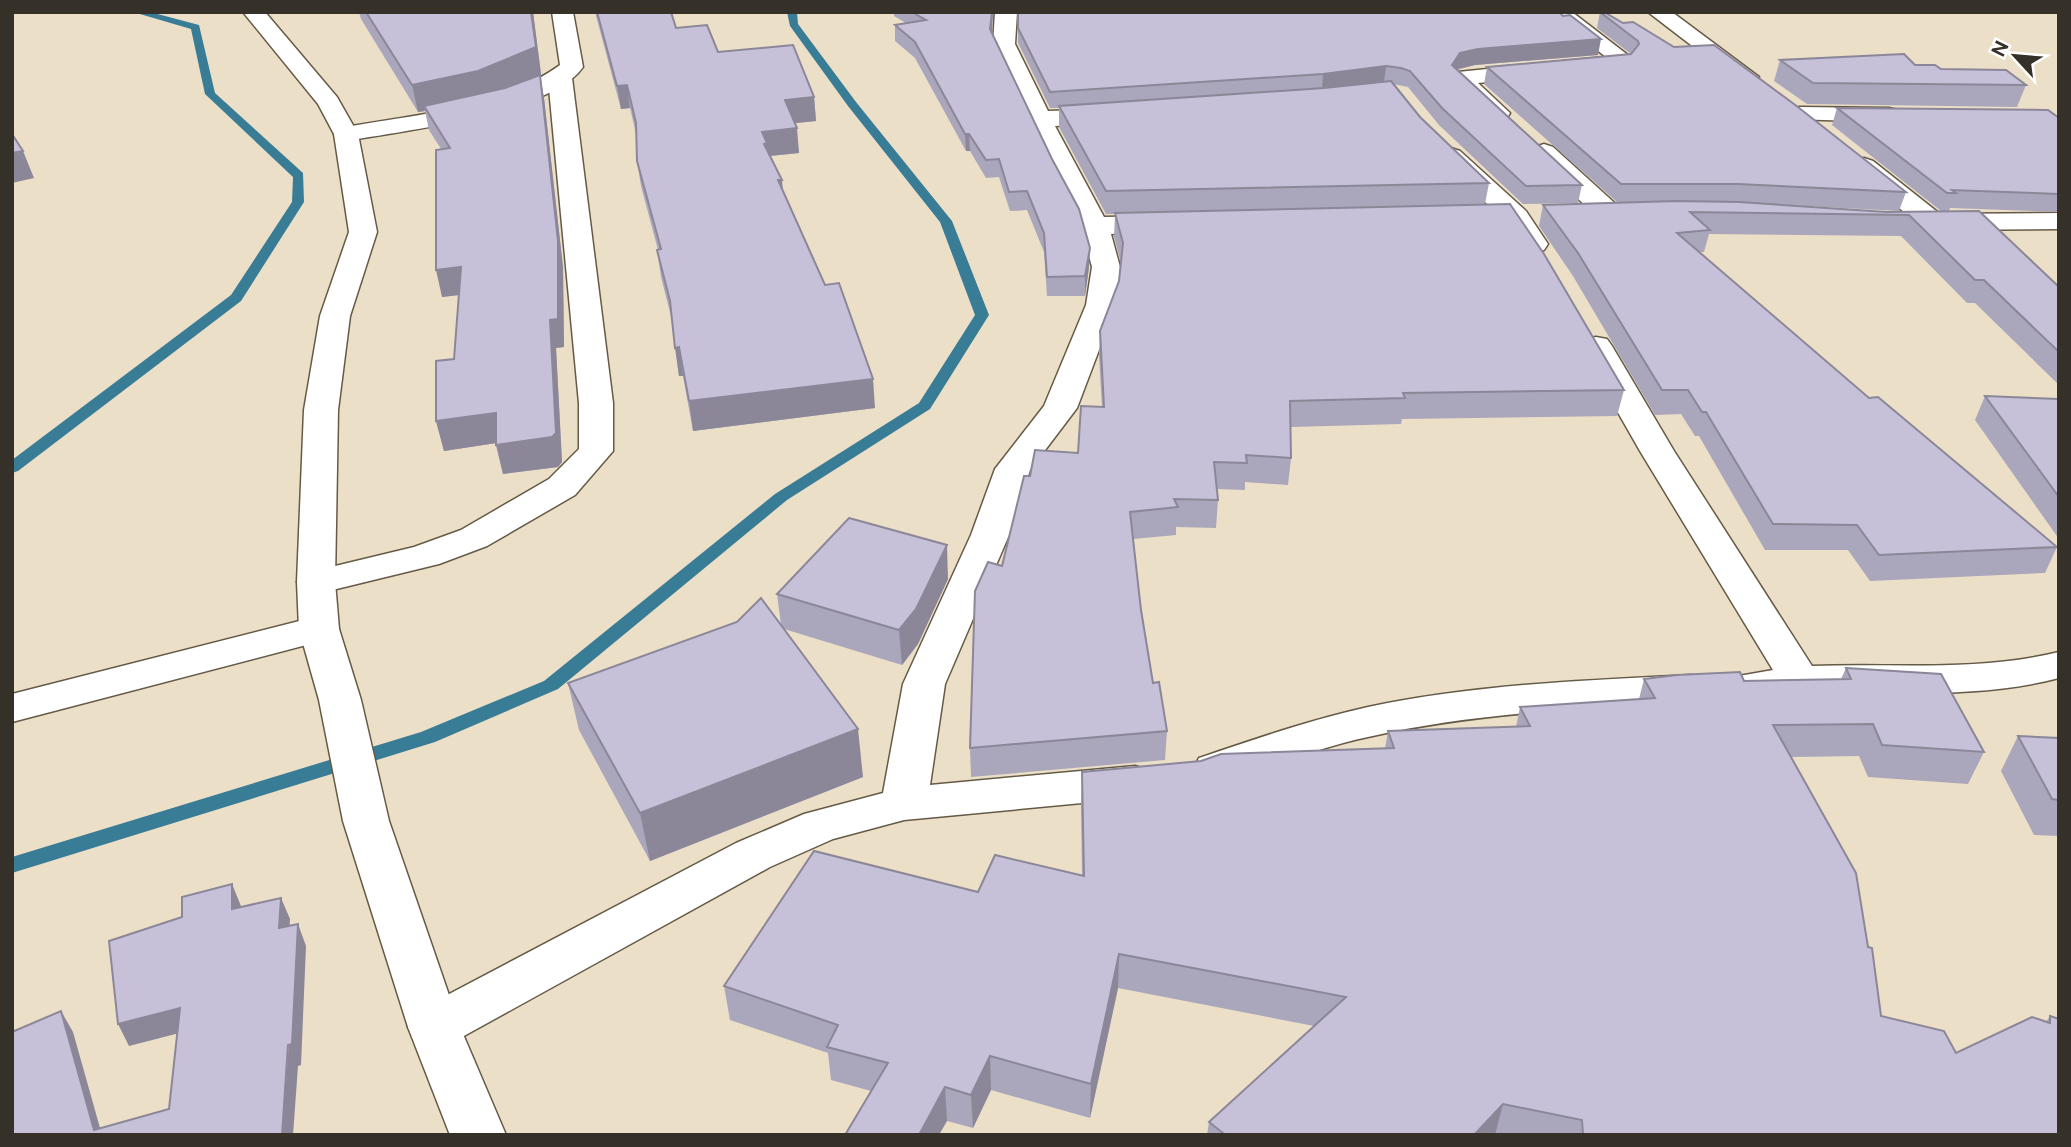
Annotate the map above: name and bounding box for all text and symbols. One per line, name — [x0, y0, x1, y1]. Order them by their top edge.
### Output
north arrow — [1980, 21, 2050, 91]
text: N — [1987, 37, 2013, 60]

